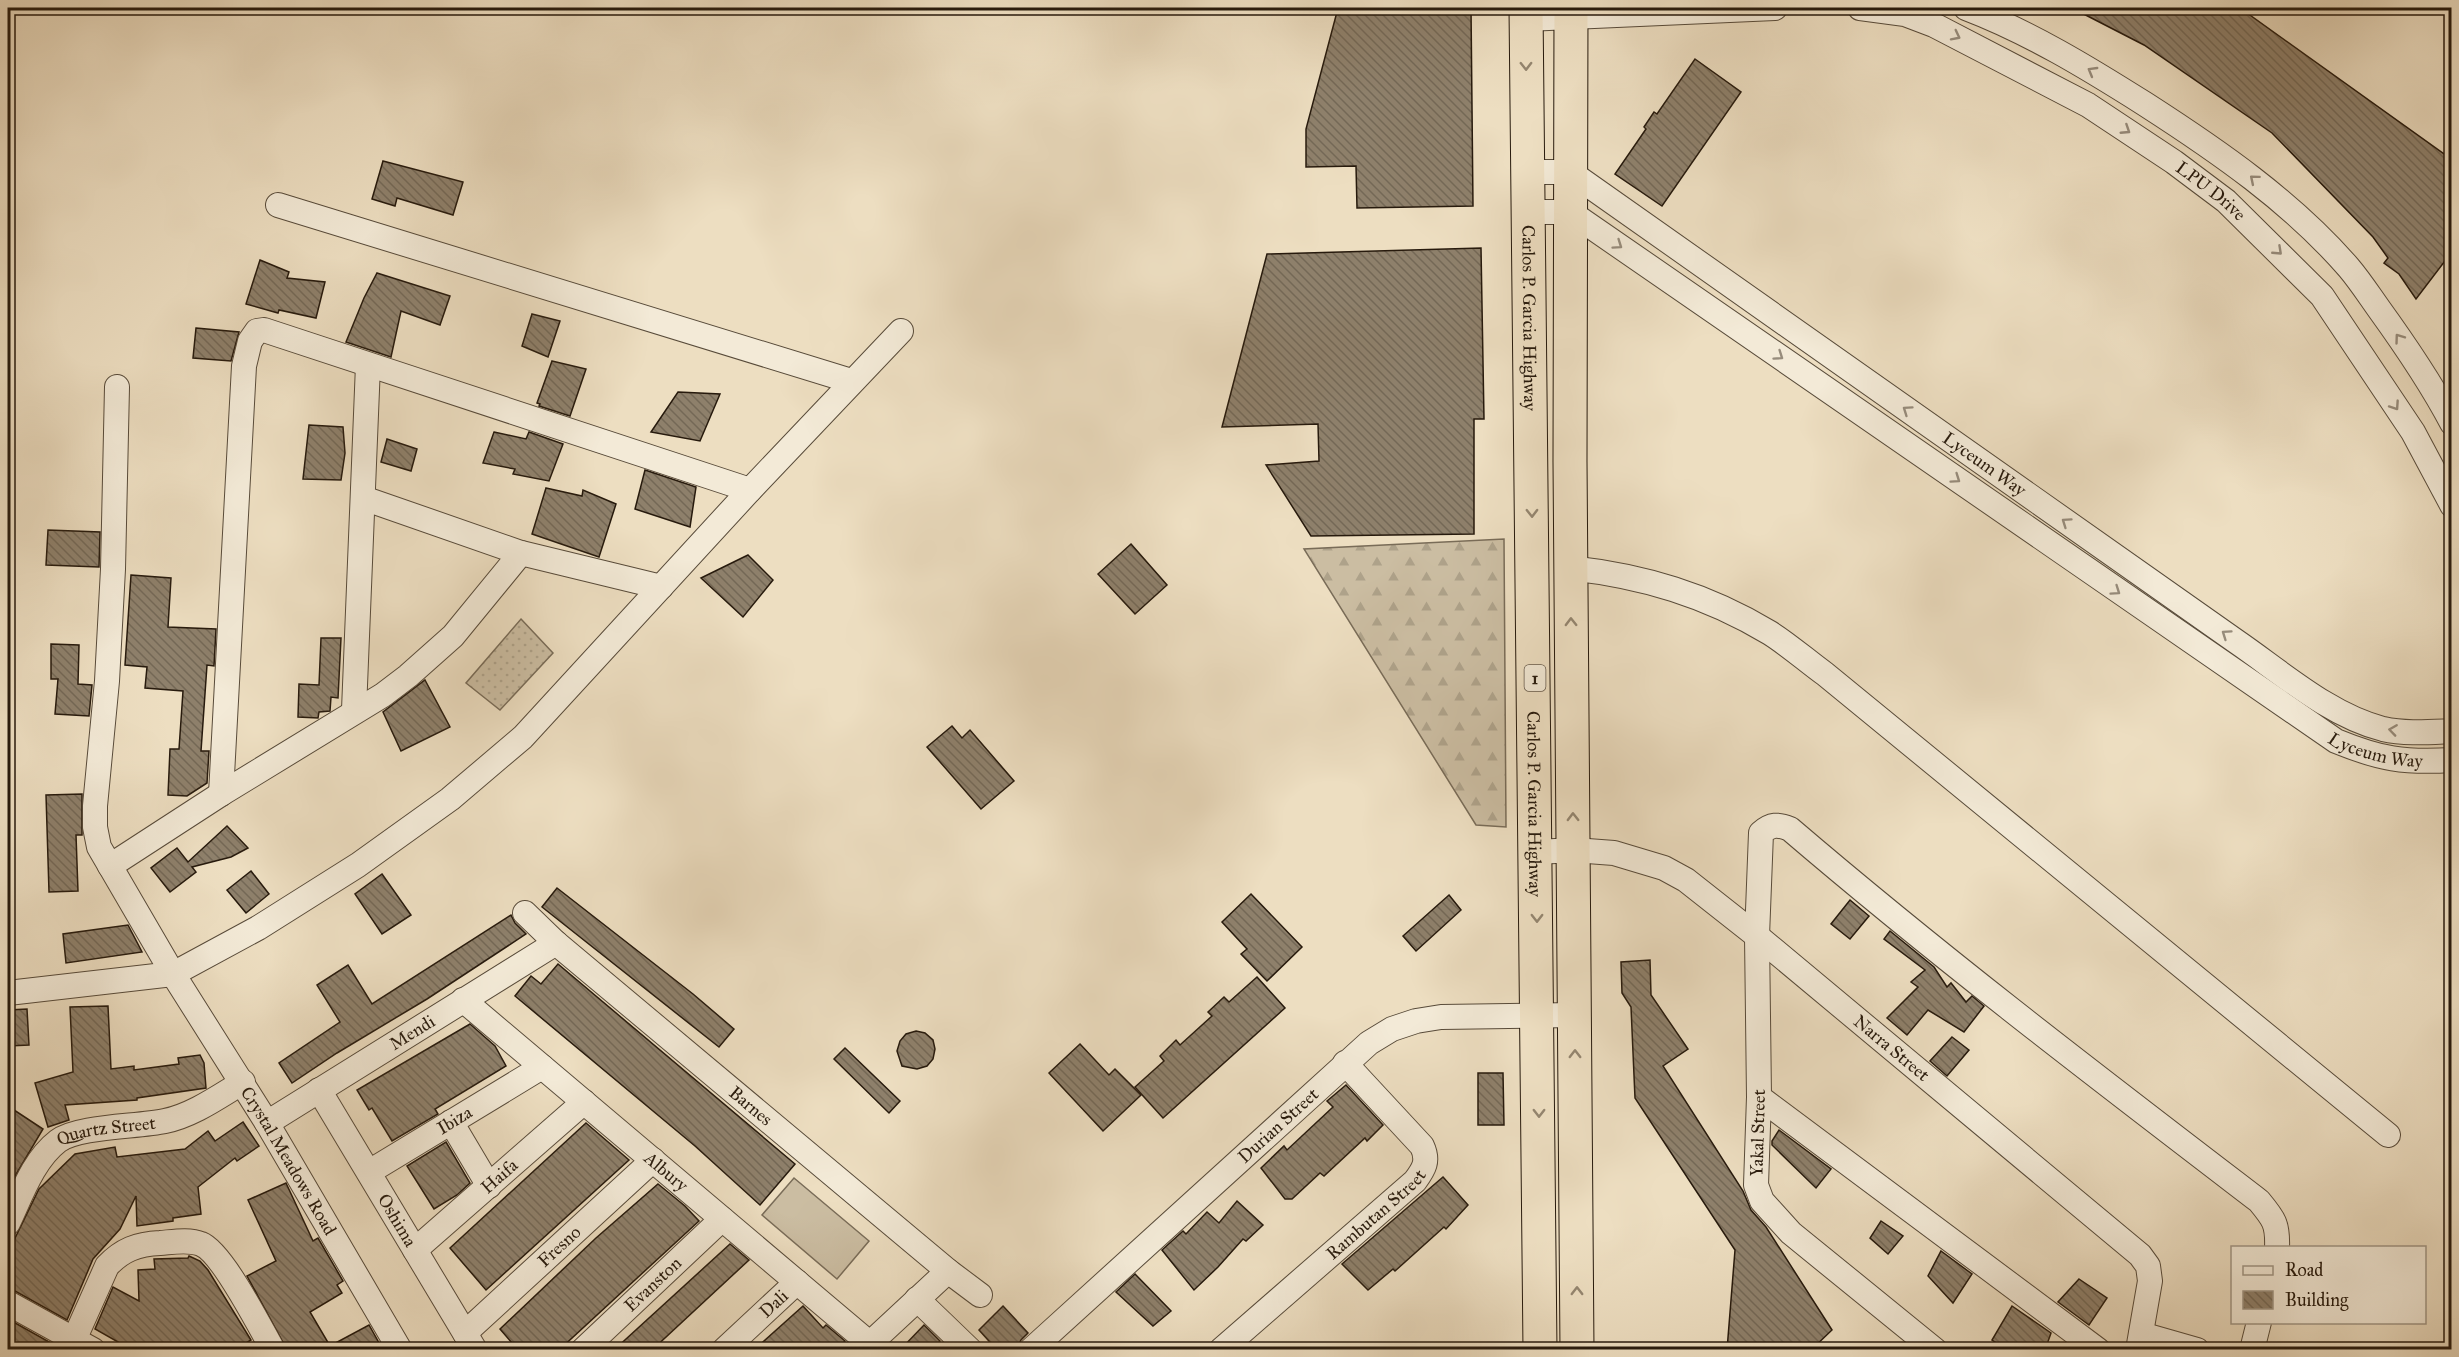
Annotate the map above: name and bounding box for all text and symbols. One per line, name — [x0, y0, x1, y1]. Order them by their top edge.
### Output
one-way arrow — [1949, 29, 1960, 40]
one-way arrow — [1520, 61, 1532, 70]
one-way arrow — [2088, 67, 2098, 78]
one-way arrow — [2119, 123, 2130, 134]
street label: LPU Drive — [2172, 156, 2250, 225]
one-way arrow — [2250, 176, 2261, 187]
street label: Carlos P. Garcia Highway — [1517, 225, 1541, 412]
one-way arrow — [1612, 238, 1623, 249]
one-way arrow — [2271, 244, 2282, 255]
one-way arrow — [2395, 333, 2406, 344]
one-way arrow — [1772, 349, 1783, 360]
one-way arrow — [2388, 400, 2399, 411]
one-way arrow — [1902, 406, 1913, 417]
street label: Lyceum Way — [1938, 427, 2031, 501]
one-way arrow — [1949, 472, 1960, 483]
one-way arrow — [1526, 508, 1539, 517]
one-way arrow — [2062, 518, 2073, 529]
one-way arrow — [2110, 584, 2121, 595]
one-way arrow — [1565, 618, 1577, 627]
one-way arrow — [2221, 630, 2232, 641]
road number: 1 — [1524, 665, 1546, 691]
street label: Carlos P. Garcia Highway — [1522, 711, 1546, 898]
one-way arrow — [2389, 724, 2398, 737]
street label: Lyceum Way — [2324, 728, 2424, 772]
one-way arrow — [1567, 813, 1579, 822]
one-way arrow — [1531, 913, 1543, 922]
street label: Mendi — [385, 1010, 439, 1055]
street label: Narra Street — [1849, 1010, 1935, 1086]
one-way arrow — [1569, 1050, 1581, 1059]
street label: Barnes — [724, 1081, 777, 1130]
street label: Crystal Meadows Road — [236, 1083, 341, 1239]
street label: Durian Street — [1233, 1083, 1324, 1168]
street label: Yakal Street — [1745, 1088, 1770, 1177]
street label: Ibiza — [433, 1101, 476, 1139]
one-way arrow — [1533, 1108, 1545, 1117]
street label: Quartz Street — [53, 1112, 158, 1150]
street label: Albury — [639, 1146, 693, 1197]
street label: Haifa — [476, 1154, 523, 1198]
street label: Rambutan Street — [1322, 1165, 1431, 1264]
street label: Oshima — [373, 1190, 422, 1251]
street label: Fresno — [533, 1221, 585, 1272]
legend — [2231, 1246, 2426, 1324]
street label: Evanston — [620, 1252, 686, 1316]
text: Road — [2285, 1259, 2323, 1281]
street label: Dali — [755, 1285, 793, 1322]
one-way arrow — [1571, 1287, 1583, 1296]
text: Building — [2285, 1289, 2349, 1312]

